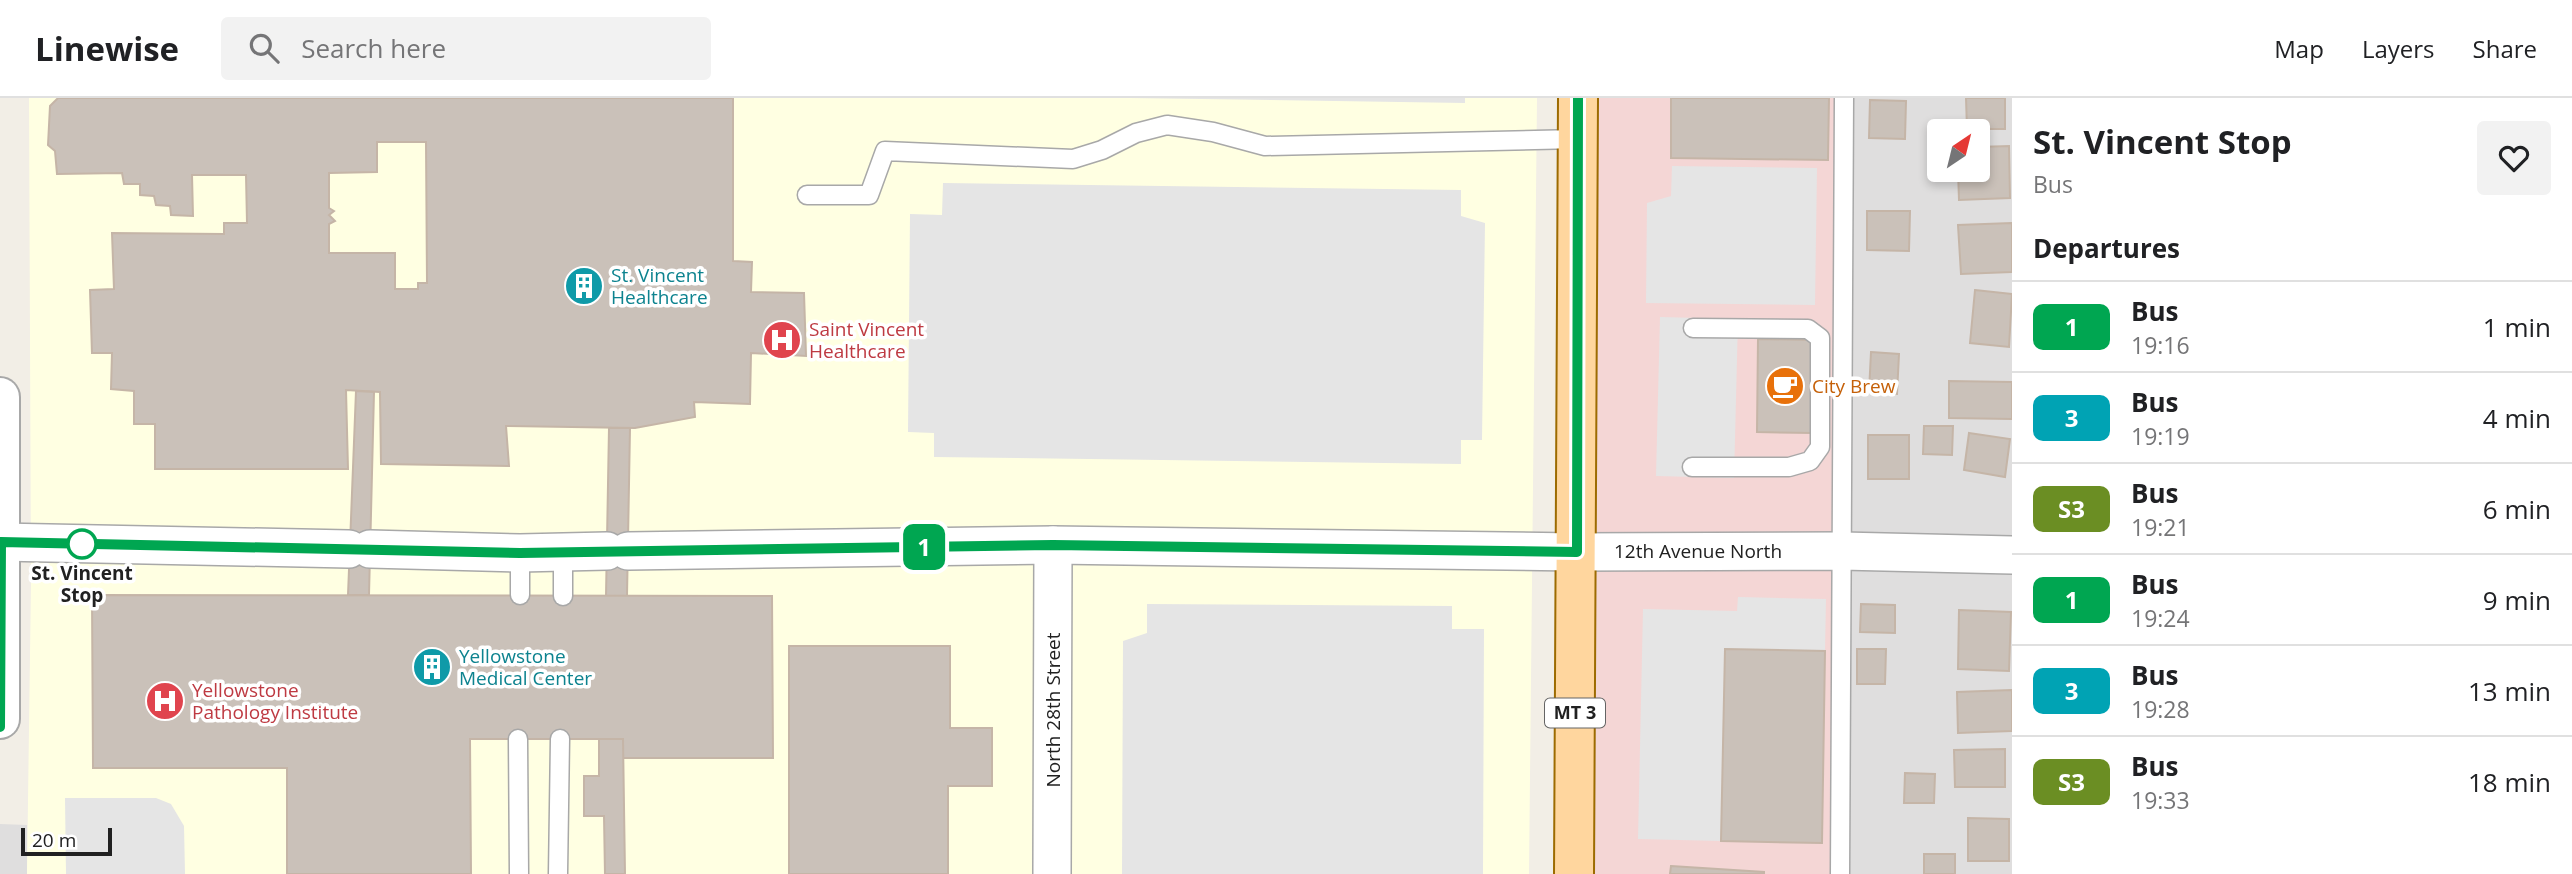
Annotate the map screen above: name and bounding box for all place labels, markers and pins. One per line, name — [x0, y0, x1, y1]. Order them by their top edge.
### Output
place label: St. Vincent Healthcare — [611, 262, 708, 310]
building icon: St. Vincent Healthcare — [563, 265, 605, 307]
place label: Saint Vincent Healthcare — [809, 316, 924, 364]
hospital icon: Saint Vincent Healthcare — [761, 319, 803, 361]
cafe icon: City Brew — [1764, 365, 1806, 407]
place label: City Brew — [1812, 373, 1896, 399]
marker: St. Vincent Stop — [67, 529, 97, 559]
place label: St. Vincent Stop — [31, 560, 133, 608]
place label: Yellowstone Medical Center — [459, 643, 592, 691]
building icon: Yellowstone Medical Center — [411, 646, 453, 688]
place label: Yellowstone Pathology Institute — [192, 677, 358, 725]
hospital icon: Yellowstone Pathology Institute — [144, 680, 186, 722]

